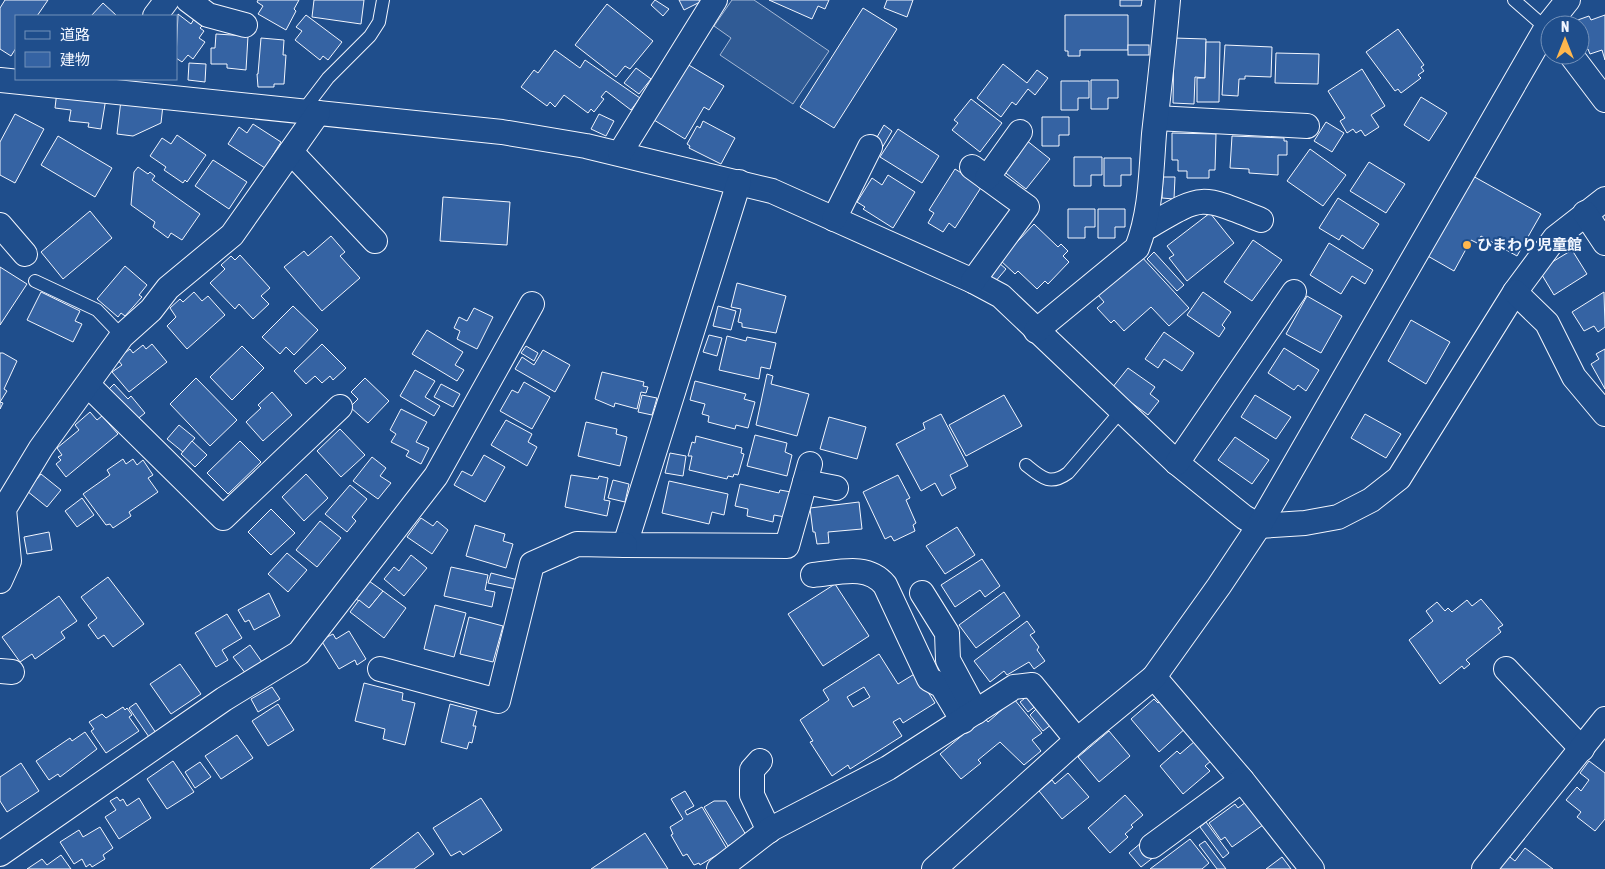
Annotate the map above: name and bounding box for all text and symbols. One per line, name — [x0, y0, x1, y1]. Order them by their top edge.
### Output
legend — [15, 15, 178, 80]
north arrow — [1540, 15, 1590, 65]
text: N — [1561, 19, 1569, 35]
text: 道路 — [60, 26, 90, 43]
text: 建物 — [60, 51, 90, 68]
place label: ひまわり児童館 — [1477, 236, 1582, 253]
marker: ひまわり児童館 — [1461, 239, 1473, 251]

